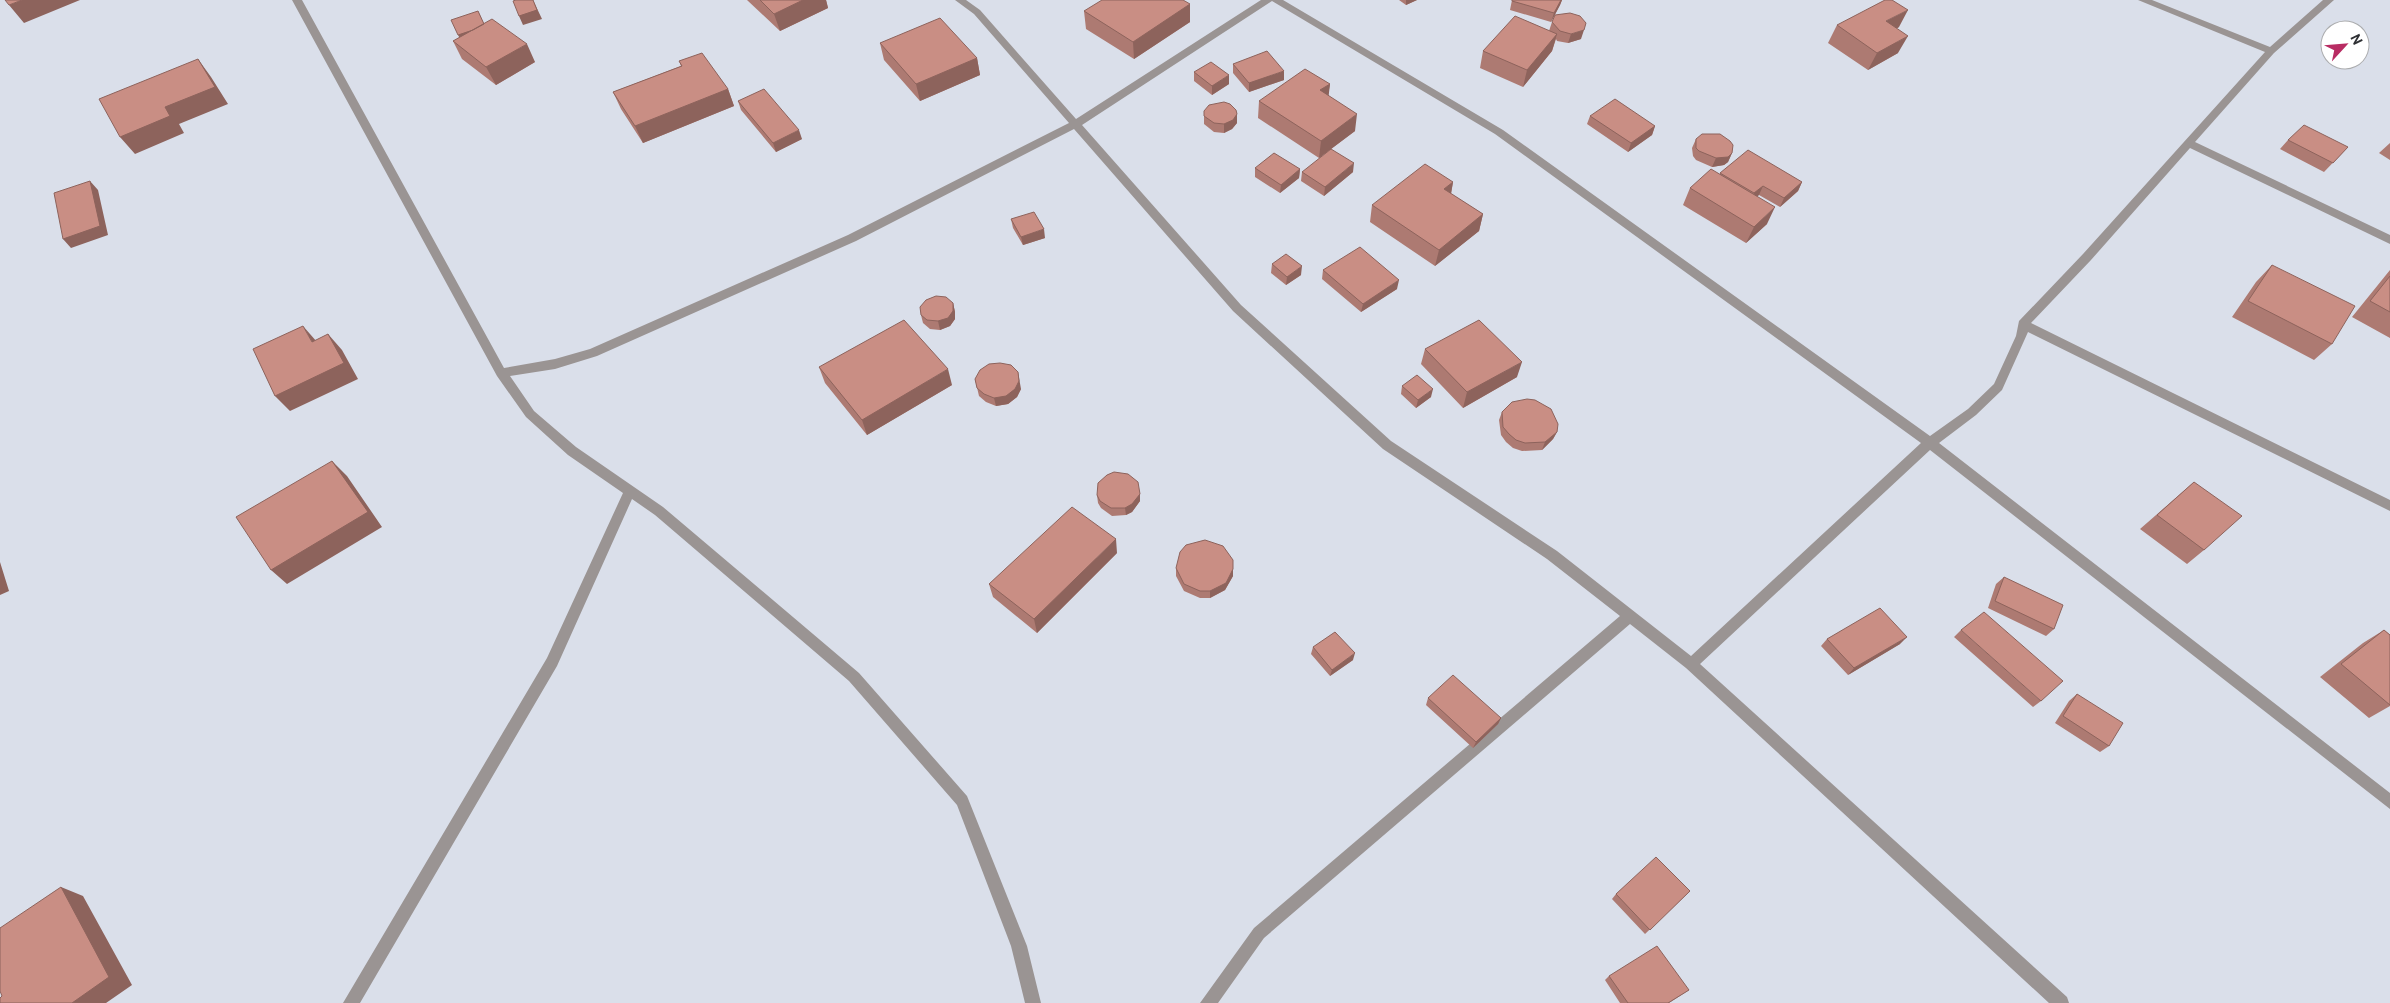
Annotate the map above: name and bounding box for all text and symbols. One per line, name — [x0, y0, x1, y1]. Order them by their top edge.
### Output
north arrow — [2320, 20, 2370, 70]
text: N — [2345, 32, 2365, 48]

